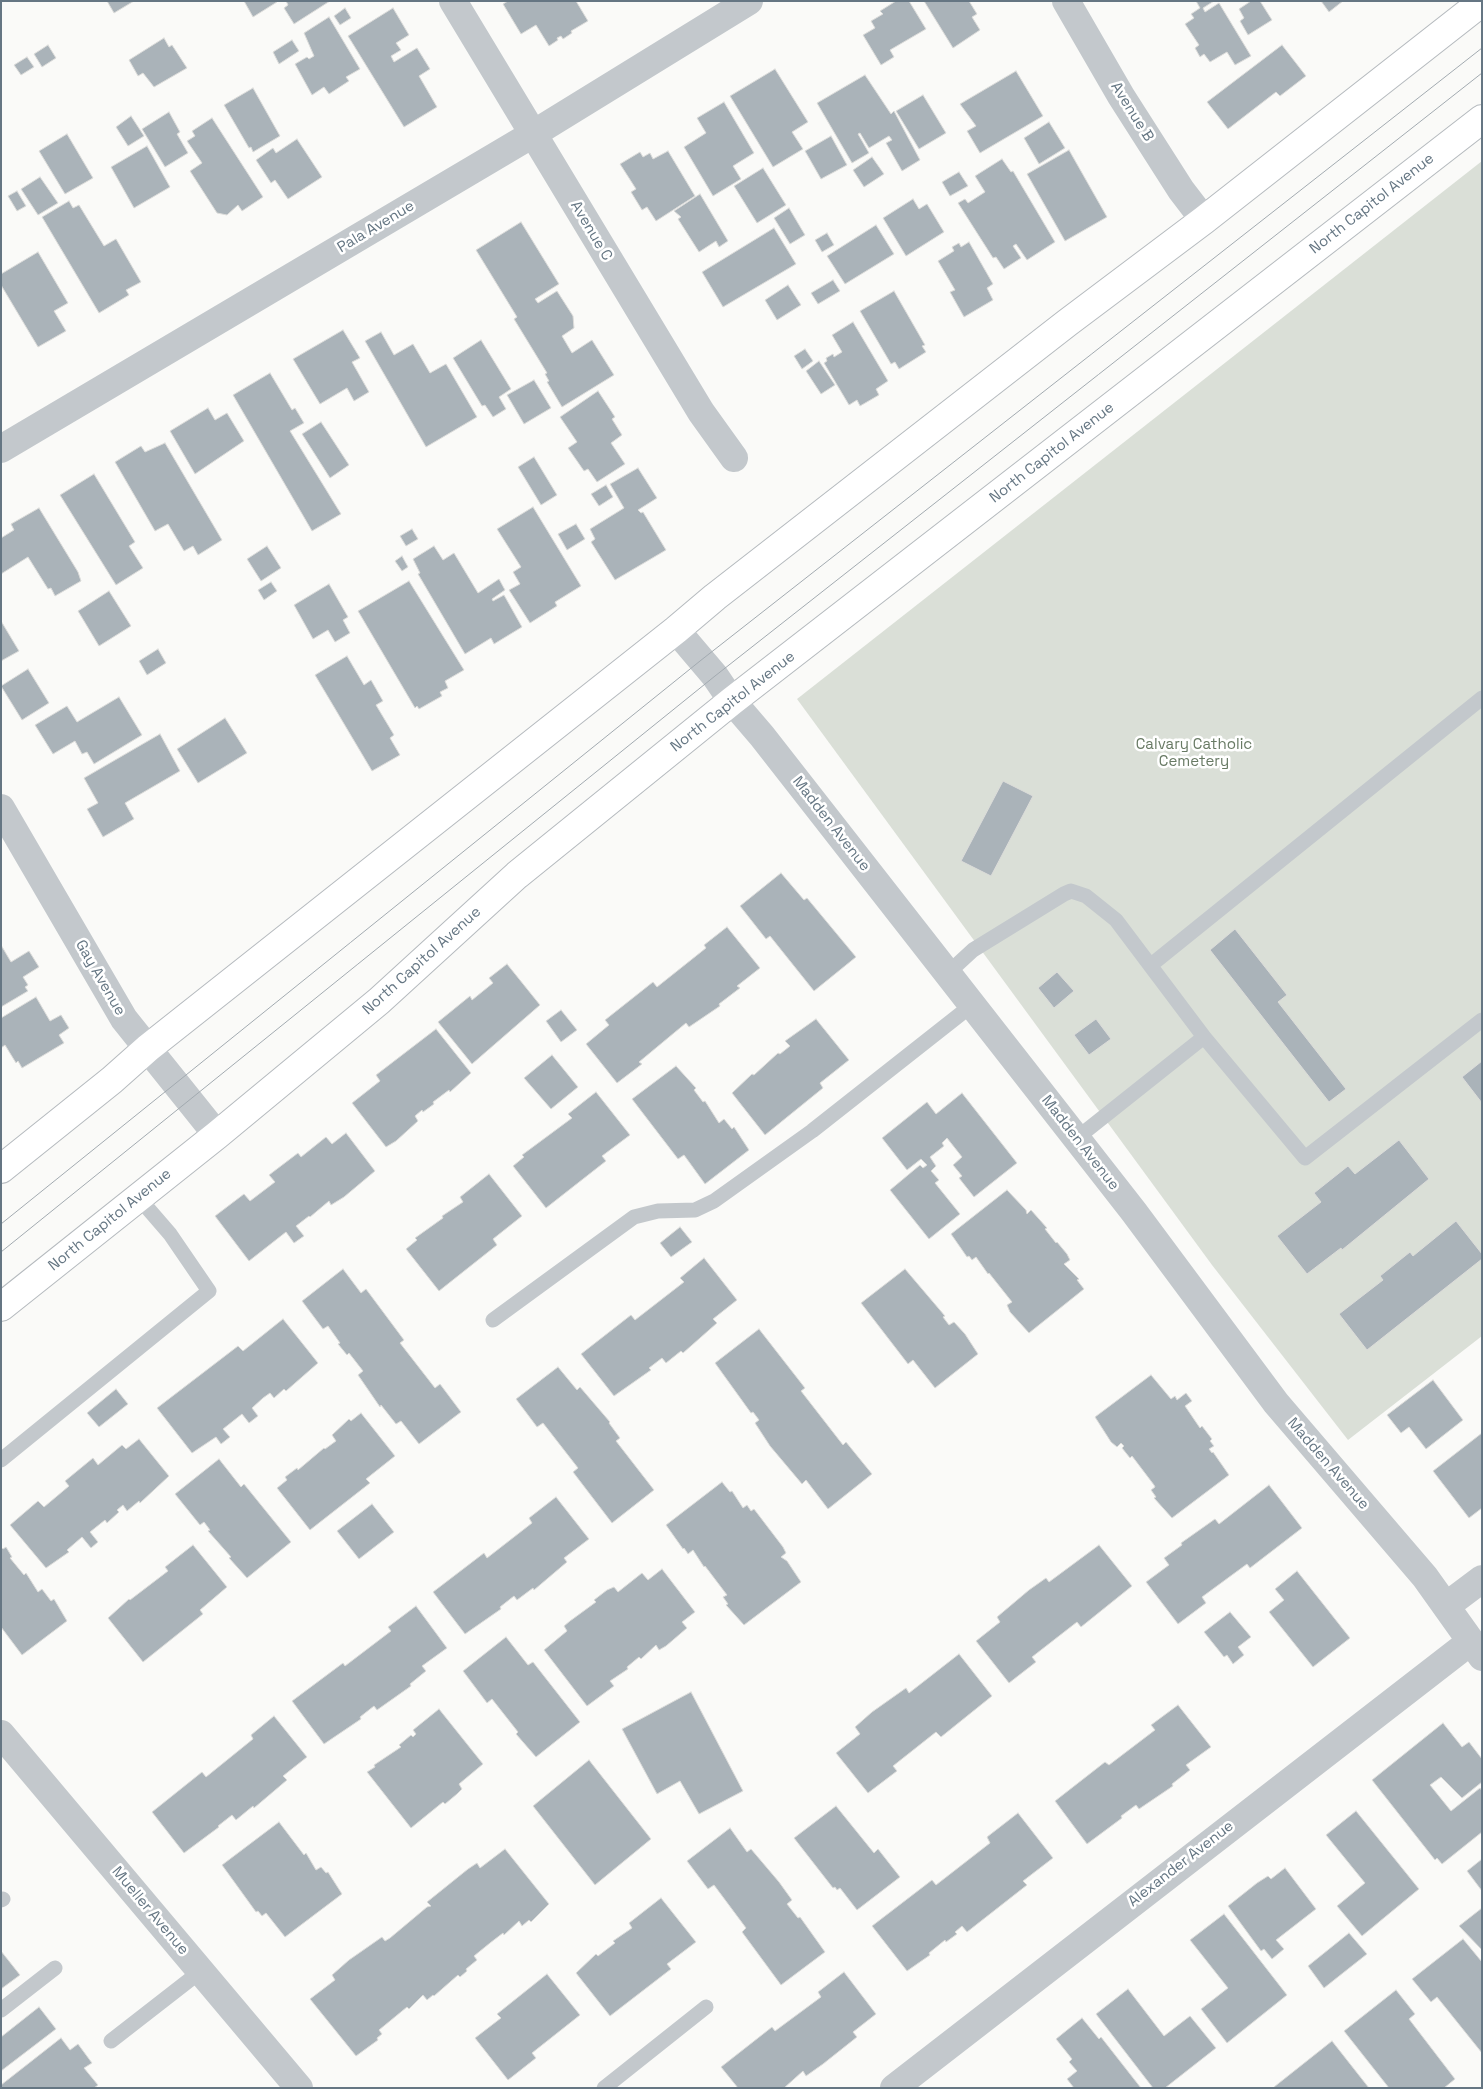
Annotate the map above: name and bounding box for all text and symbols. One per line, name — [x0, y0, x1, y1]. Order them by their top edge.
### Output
street label: Avenue B — [1107, 79, 1157, 145]
street label: North Capitol Avenue — [1306, 150, 1438, 258]
street label: Pala Avenue — [334, 197, 418, 257]
street label: Avenue C — [566, 198, 616, 264]
street label: North Capitol Avenue — [986, 399, 1118, 507]
street label: North Capitol Avenue — [667, 648, 799, 756]
park label: Calvary Catholic Cemetery — [1136, 736, 1252, 771]
street label: Madden Avenue — [788, 773, 874, 875]
street label: North Capitol Avenue — [359, 903, 485, 1019]
street label: Gay Avenue — [71, 937, 129, 1019]
street label: Madden Avenue — [1037, 1092, 1123, 1194]
street label: North Capitol Avenue — [45, 1165, 175, 1275]
street label: Madden Avenue — [1283, 1414, 1373, 1514]
street label: Alexander Avenue — [1125, 1817, 1237, 1911]
street label: Mueller Avenue — [108, 1863, 192, 1959]

